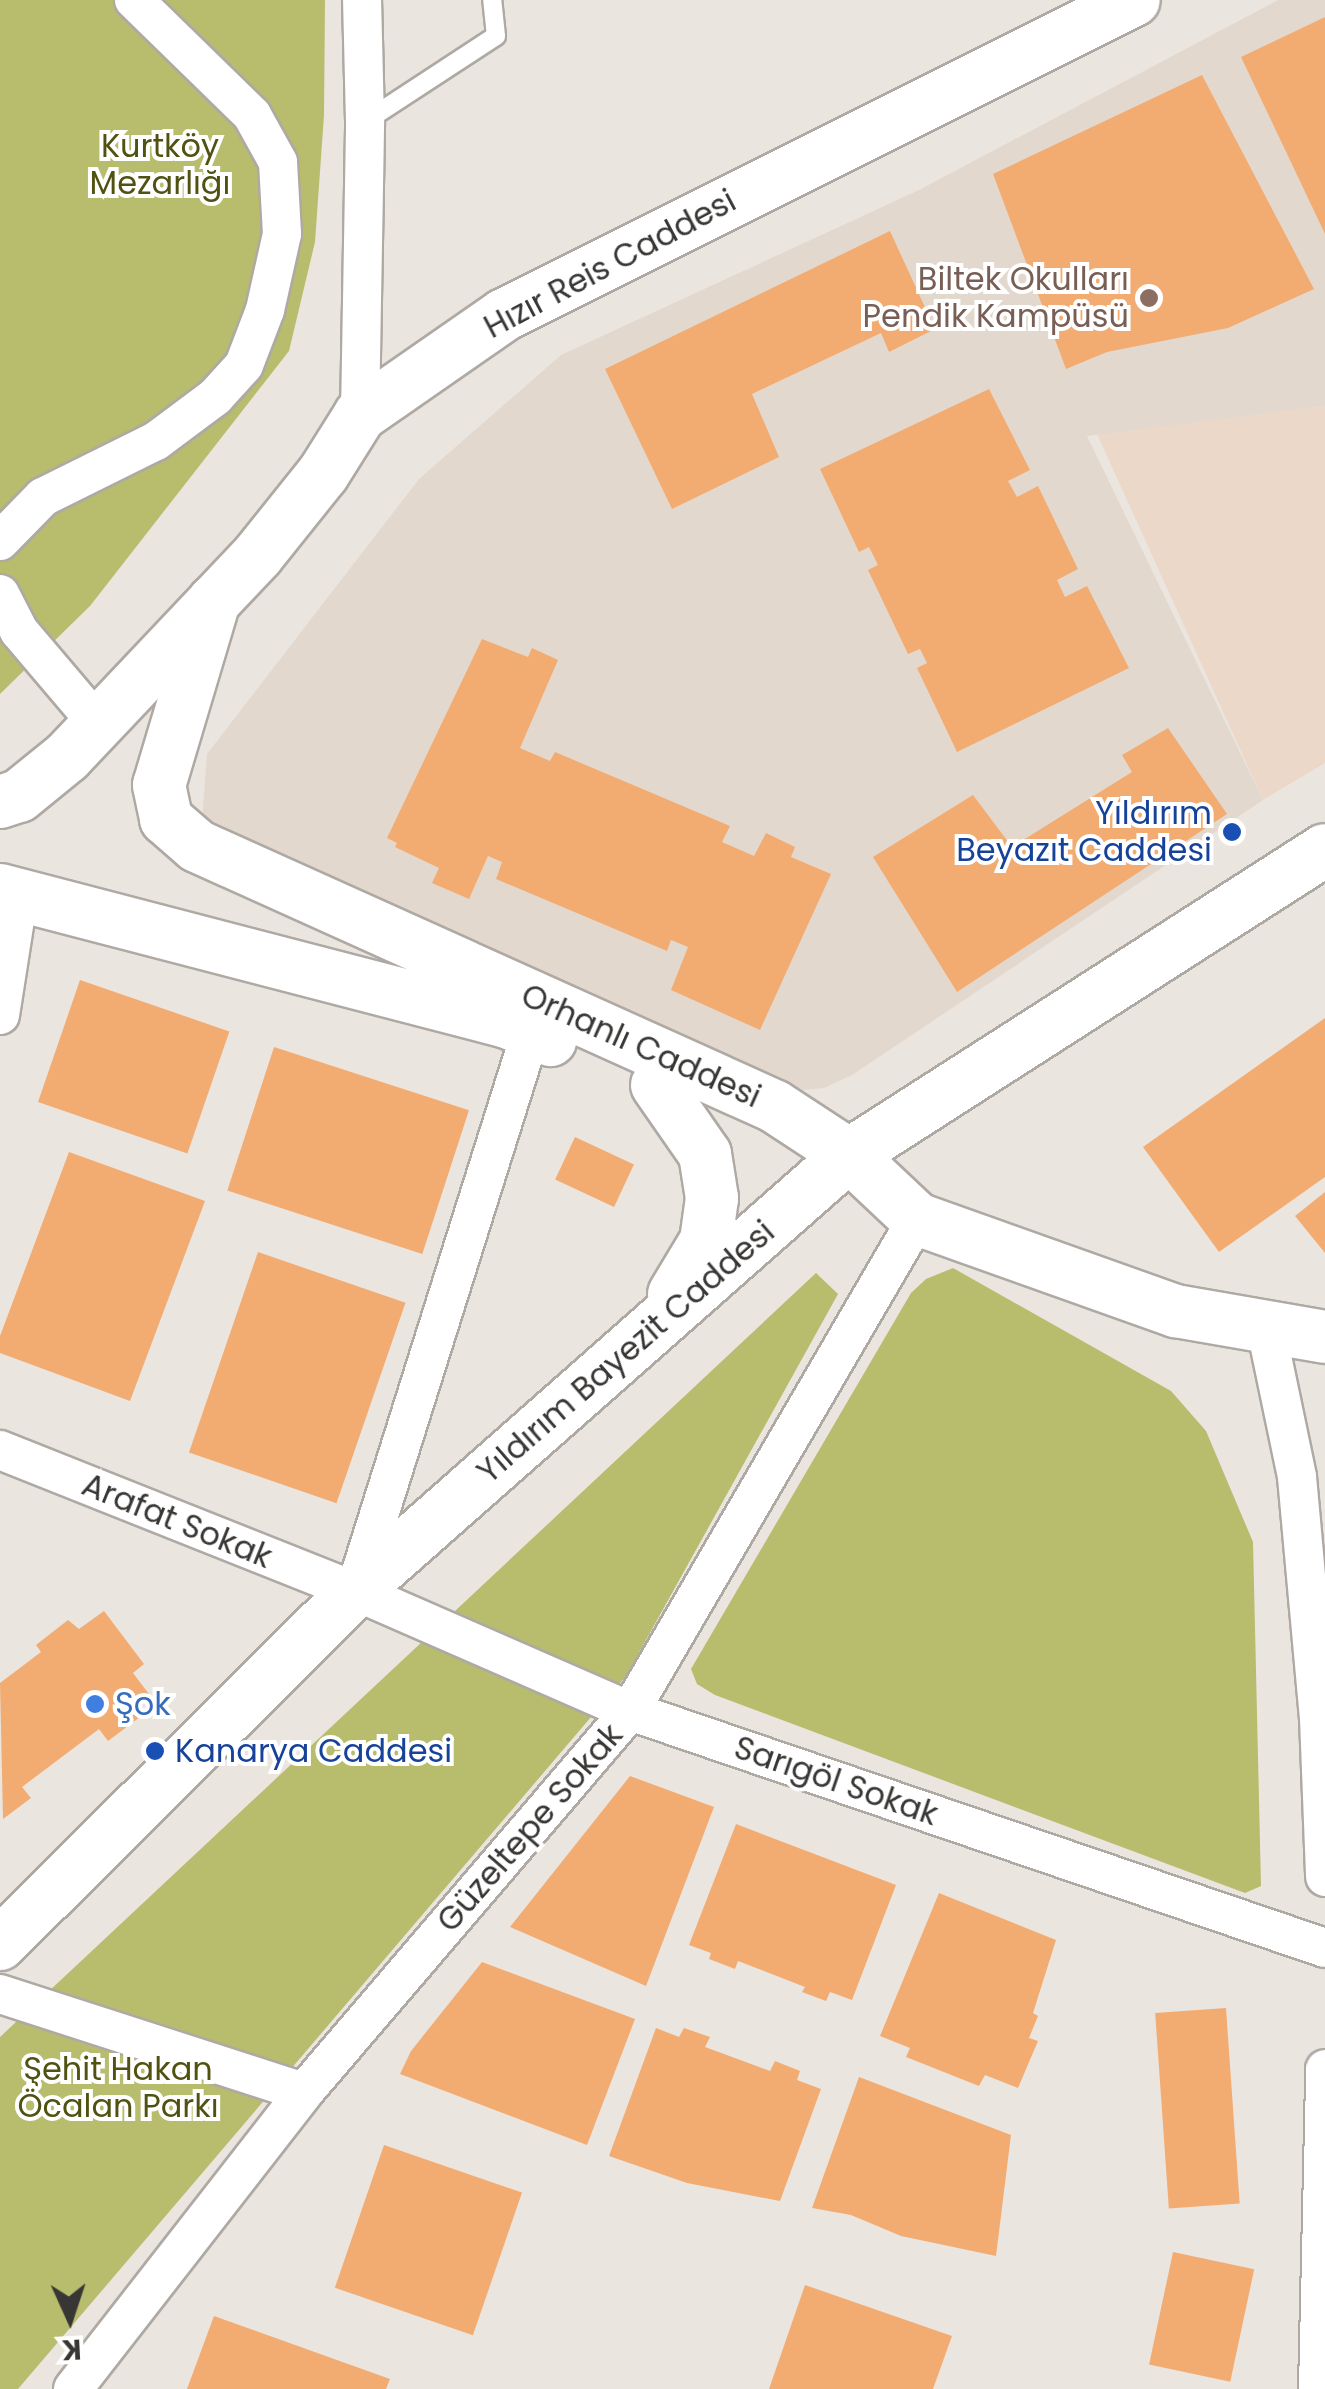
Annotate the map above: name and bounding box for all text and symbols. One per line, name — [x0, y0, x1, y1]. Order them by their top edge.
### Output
park label: Kurtköy Mezarlığı — [90, 128, 230, 203]
street label: Hızır Reis Caddesi — [478, 181, 742, 347]
place label: Biltek Okulları Pendik Kampüsü — [863, 261, 1129, 336]
marker: Biltek Okulları Pendik Kampüsü — [1138, 287, 1160, 309]
place label: Yıldırım Beyazıt Caddesi — [956, 795, 1212, 870]
marker: Yıldırım Beyazıt Caddesi — [1221, 821, 1243, 843]
street label: Orhanlı Caddesi — [515, 976, 767, 1116]
street label: Yıldırım Bayezit Caddesi — [470, 1213, 782, 1491]
street label: Arafat Sokak — [76, 1465, 278, 1577]
place label: Şok — [115, 1685, 171, 1723]
marker: Şok — [84, 1693, 106, 1715]
street label: Güzeltepe Sokak — [429, 1716, 631, 1940]
street label: Sarıgöl Sokak — [729, 1728, 943, 1834]
place label: Kanarya Caddesi — [175, 1732, 452, 1770]
marker: Kanarya Caddesi — [144, 1740, 166, 1762]
park label: Şehit Hakan Öcalan Parkı — [17, 2051, 219, 2126]
north arrow — [20, 2269, 120, 2369]
text: K — [61, 2329, 82, 2369]

